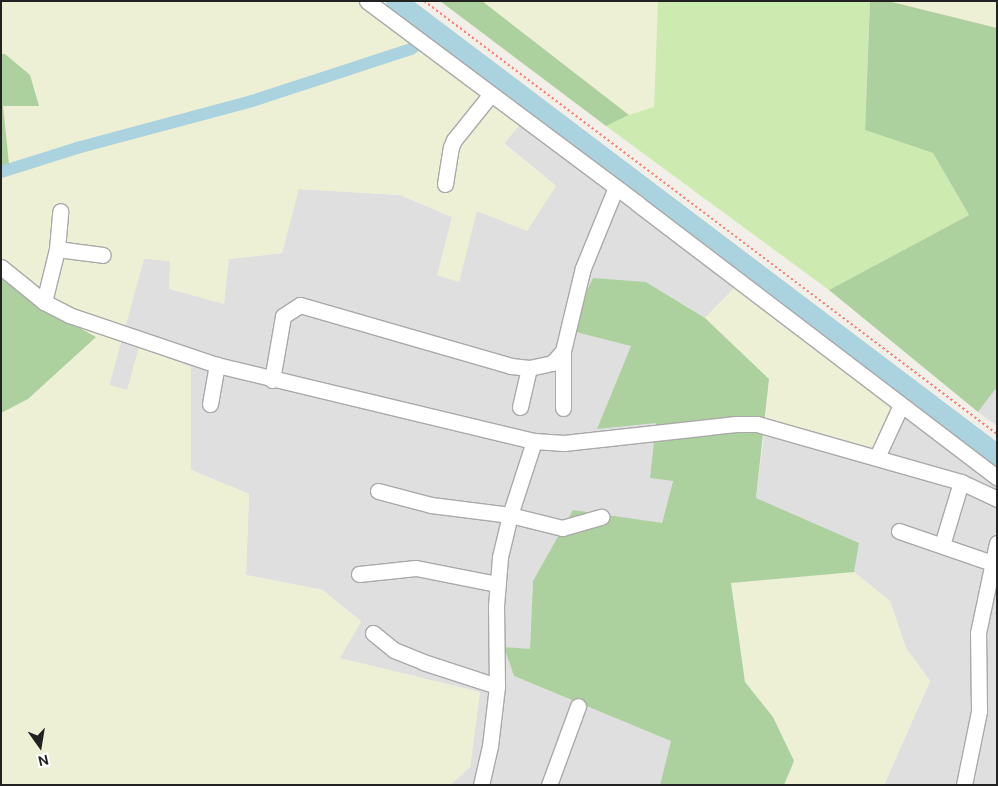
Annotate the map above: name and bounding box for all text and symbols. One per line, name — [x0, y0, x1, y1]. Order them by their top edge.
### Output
north arrow — [15, 721, 65, 771]
text: N — [36, 751, 50, 771]

